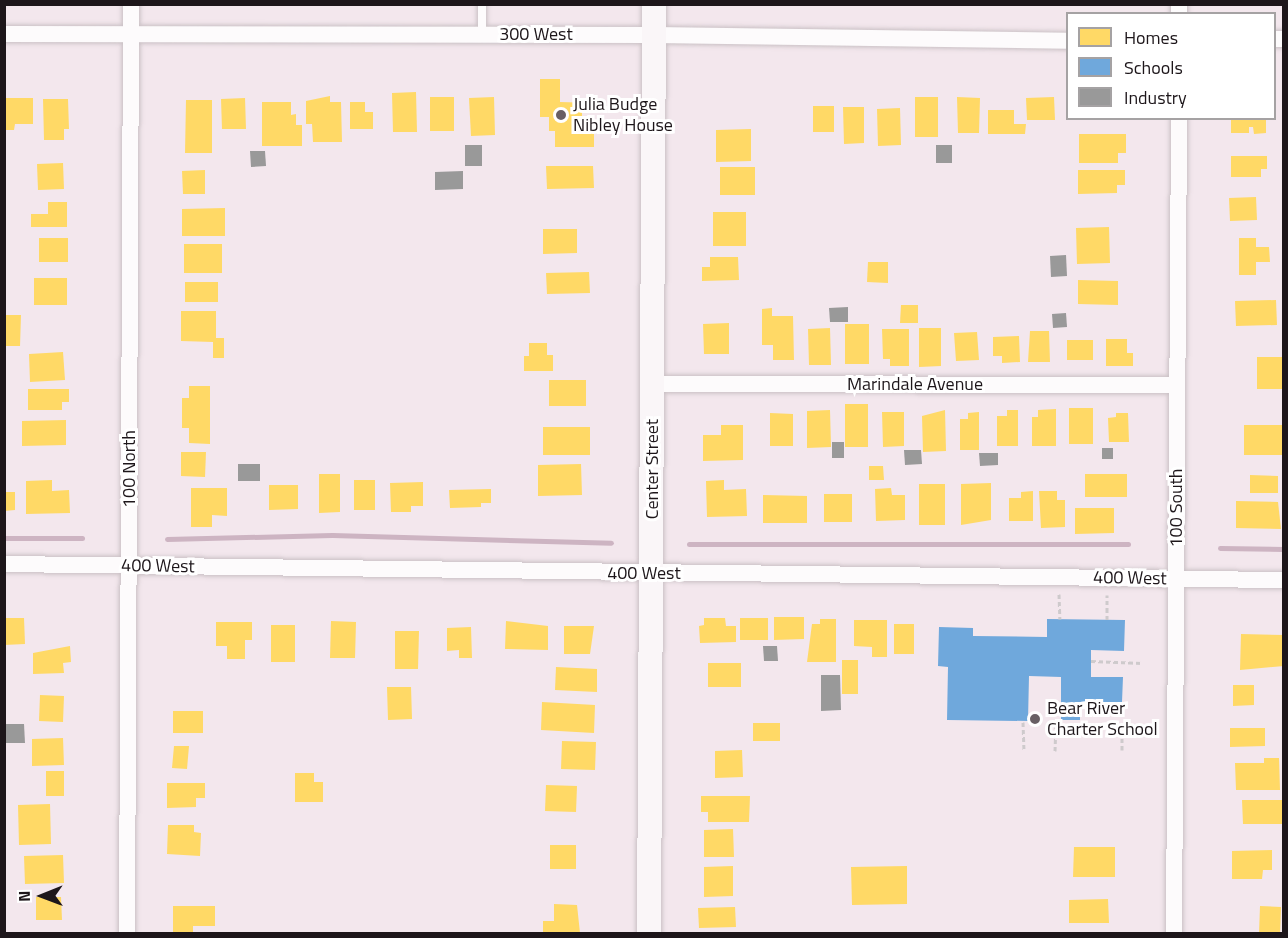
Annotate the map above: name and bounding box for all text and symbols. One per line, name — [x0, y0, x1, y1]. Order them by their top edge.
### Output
legend — [1066, 12, 1276, 120]
street label: 300 West — [499, 23, 573, 45]
text: Homes — [1124, 24, 1178, 51]
text: Schools — [1124, 54, 1183, 81]
text: Industry — [1124, 84, 1187, 111]
place label: Julia Budge Nibley House — [573, 94, 673, 136]
marker: Julia Budge Nibley House — [554, 108, 568, 122]
street label: Marindale Avenue — [847, 373, 983, 395]
street label: Center Street — [641, 419, 663, 519]
street label: 100 North — [118, 430, 140, 508]
street label: 100 South — [1165, 468, 1187, 548]
street label: 400 West — [121, 555, 195, 577]
street label: 400 West — [607, 562, 681, 584]
street label: 400 West — [1093, 567, 1167, 589]
place label: Bear River Charter School — [1047, 698, 1158, 740]
marker: Bear River Charter School — [1028, 712, 1042, 726]
north arrow — [12, 866, 72, 926]
text: N — [12, 891, 36, 902]

